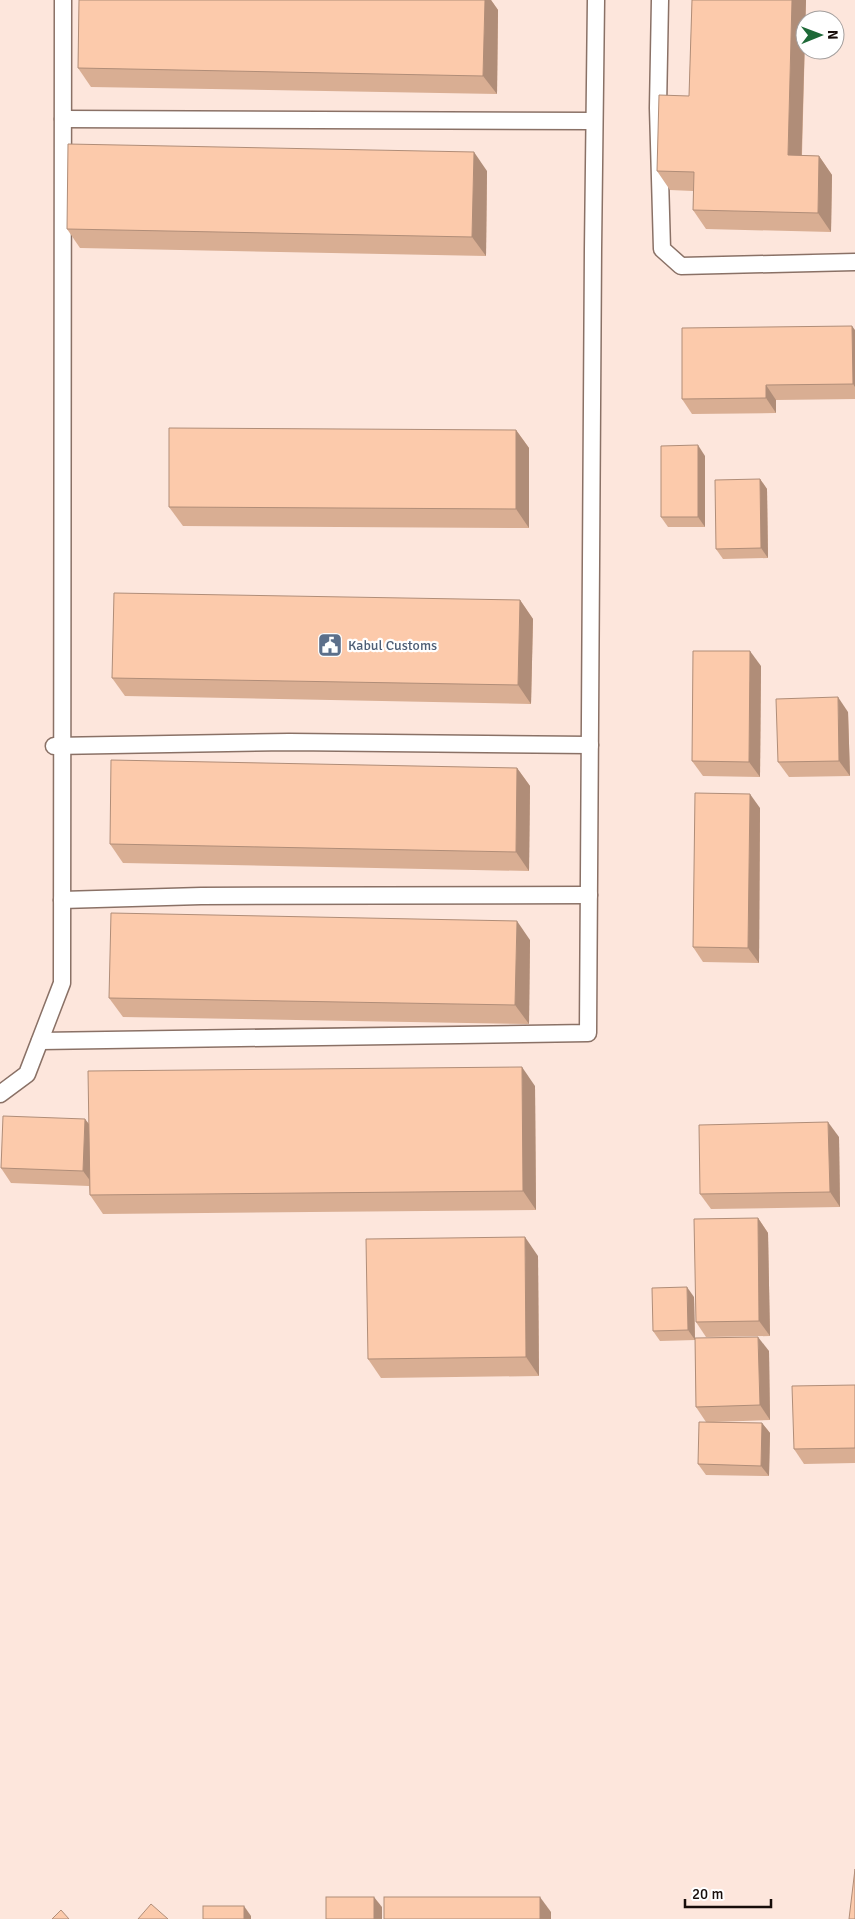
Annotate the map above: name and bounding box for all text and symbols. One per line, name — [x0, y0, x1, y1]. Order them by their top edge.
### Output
north arrow — [795, 10, 845, 60]
text: N — [824, 30, 841, 40]
public building icon: Kabul Customs — [317, 632, 343, 658]
place label: Kabul Customs — [348, 637, 437, 654]
scale bar — [685, 1876, 771, 1908]
text: 20 m — [692, 1885, 723, 1903]

